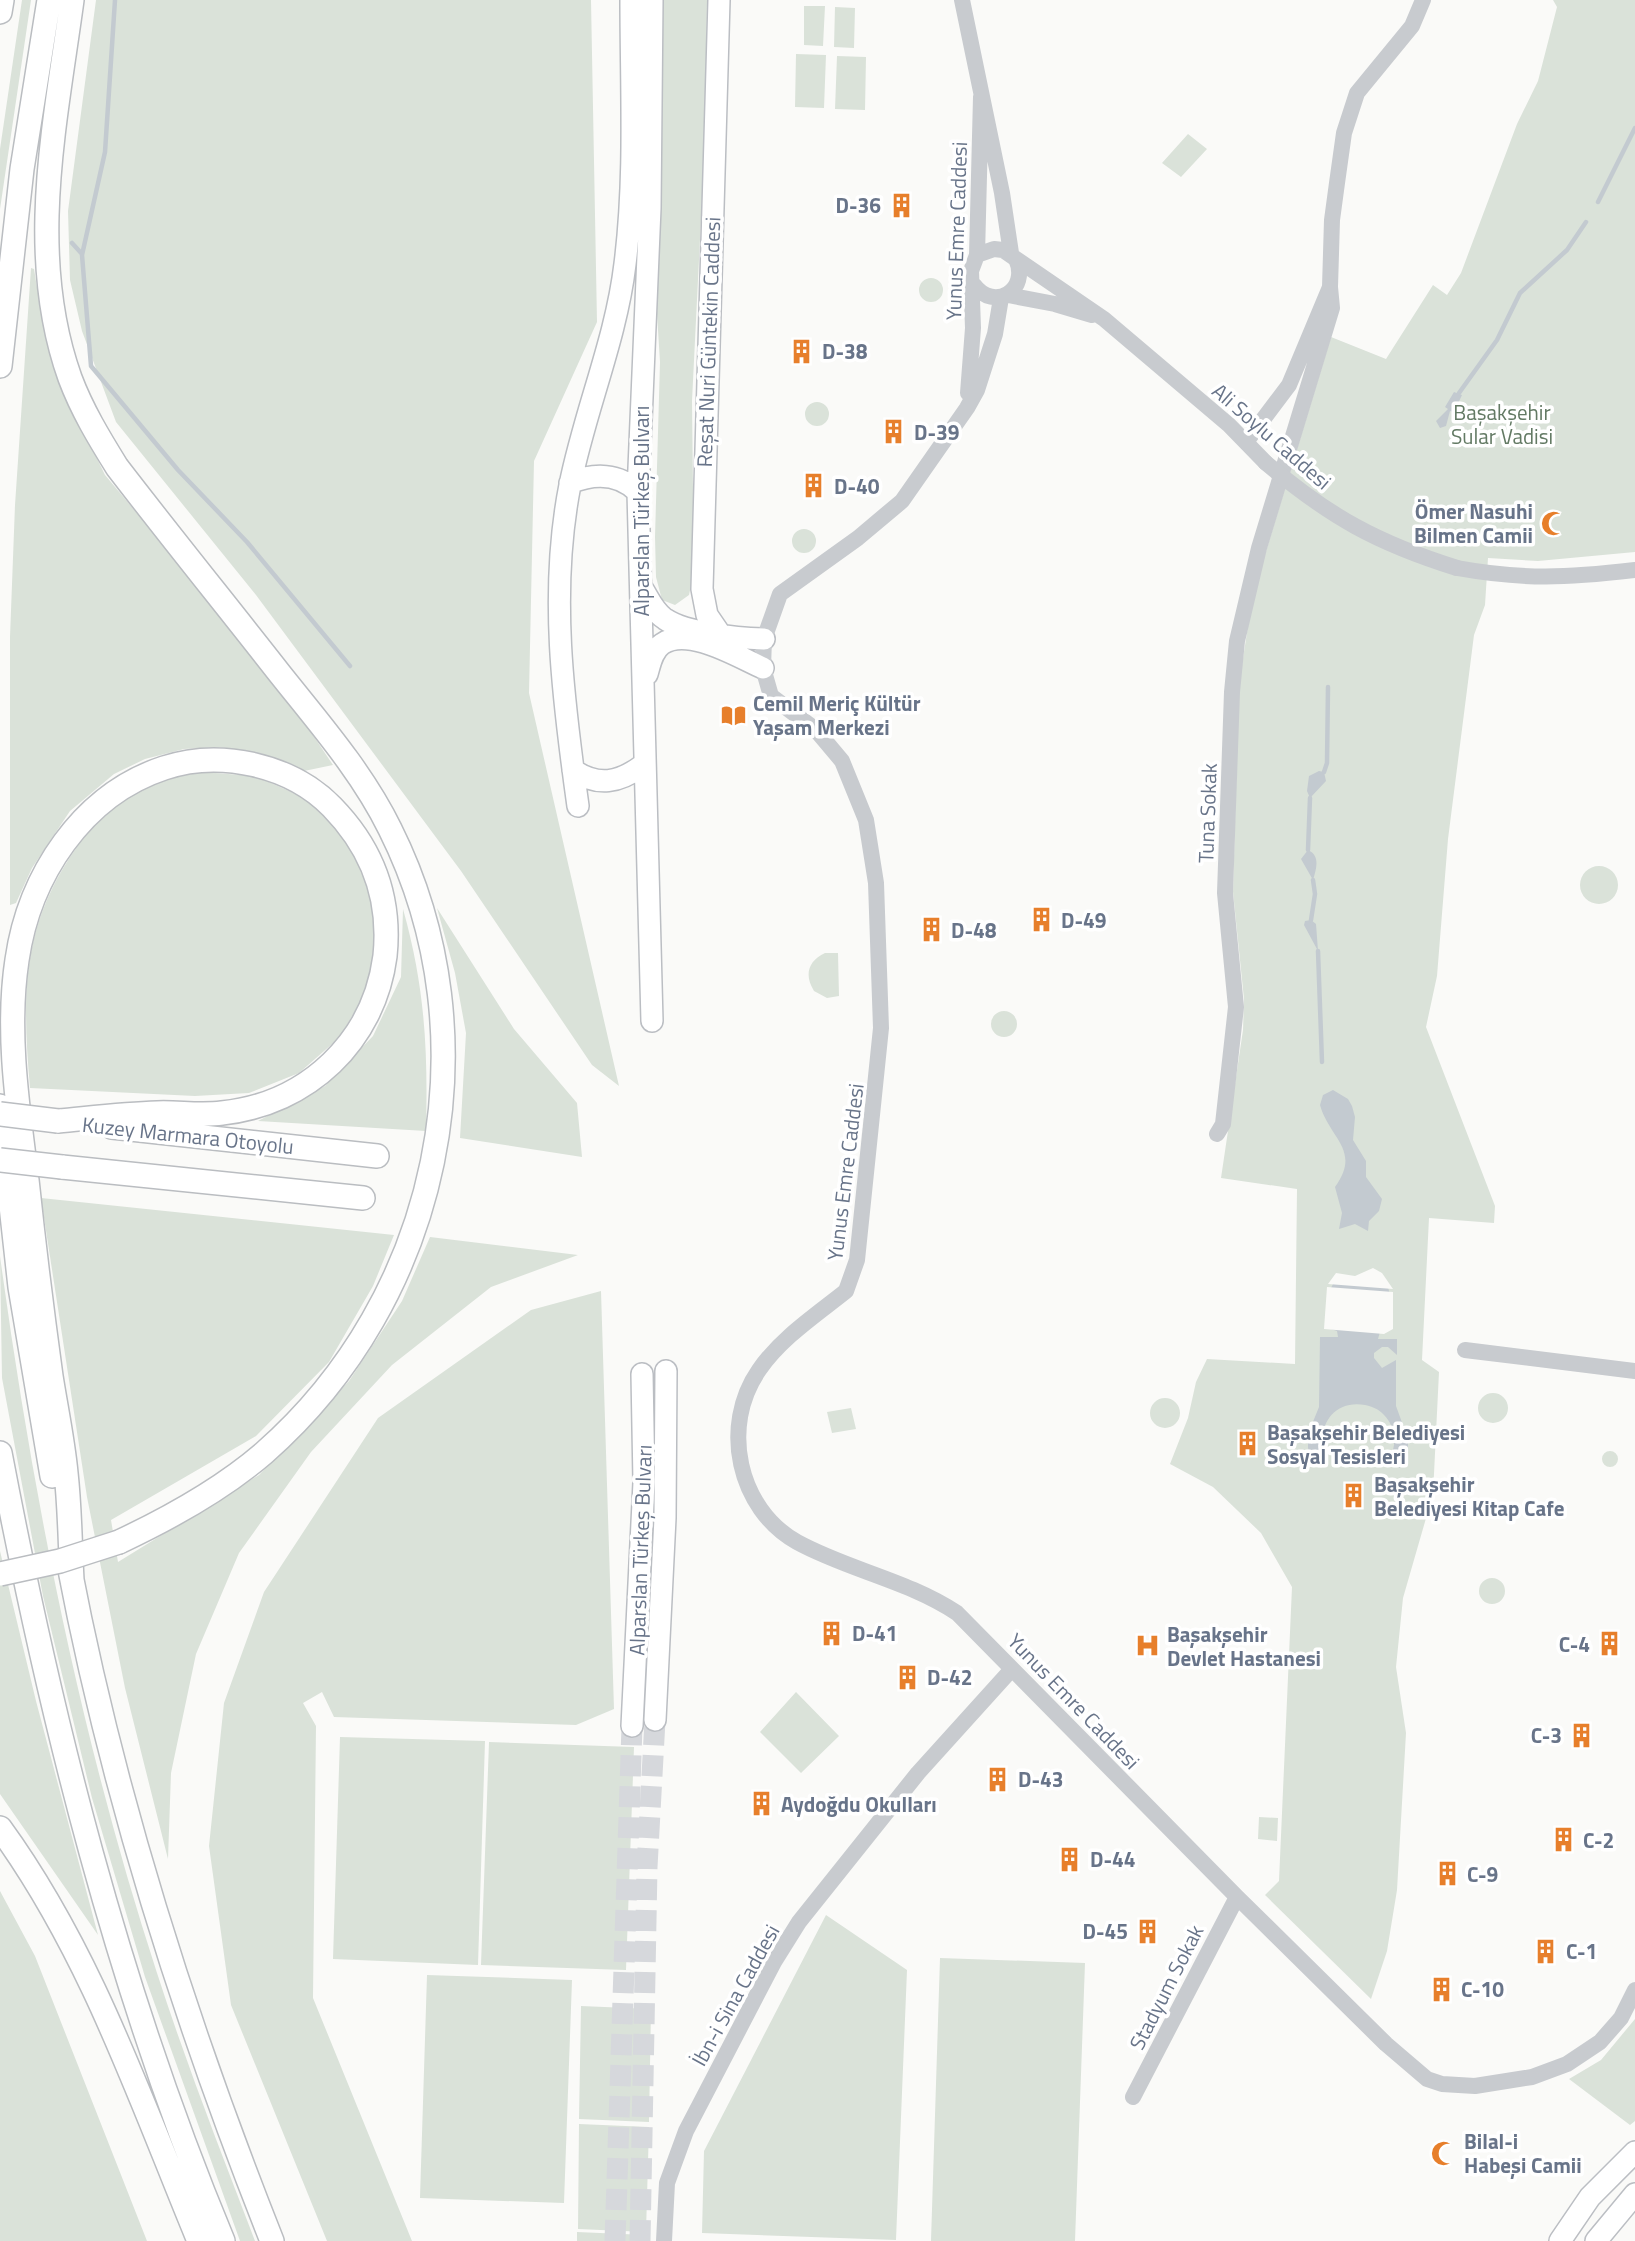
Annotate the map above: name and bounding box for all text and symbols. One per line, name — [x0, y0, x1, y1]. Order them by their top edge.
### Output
street label: Yunus Emre Caddesi — [937, 141, 975, 321]
place label: D-36 — [836, 189, 881, 221]
building icon: D-36 — [887, 191, 915, 219]
street label: Reşat Nuri Güntekin Caddesi — [688, 216, 728, 468]
place label: D-38 — [822, 335, 868, 367]
building icon: D-38 — [788, 337, 816, 365]
street label: Ali Soylu Caddesi — [1205, 375, 1339, 497]
park label: Başakşehir Sular Vadisi — [1451, 396, 1553, 452]
street label: Alparslan Türkeş Bulvarı — [625, 406, 657, 616]
place label: D-39 — [914, 416, 960, 448]
building icon: D-39 — [880, 418, 908, 446]
place label: D-40 — [834, 470, 880, 502]
building icon: D-40 — [800, 472, 828, 500]
place label: Ömer Nasuhi Bilmen Camii — [1414, 495, 1533, 551]
mosque icon: Ömer Nasuhi Bilmen Camii — [1539, 509, 1567, 537]
place label: Cemil Meriç Kültür Yaşam Merkezi — [753, 687, 921, 743]
library icon: Cemil Meriç Kültür Yaşam Merkezi — [719, 701, 747, 729]
street label: Tuna Sokak — [1189, 763, 1225, 863]
place label: D-49 — [1061, 904, 1107, 936]
building icon: D-49 — [1027, 906, 1055, 934]
place label: D-48 — [951, 914, 997, 946]
building icon: D-48 — [917, 916, 945, 944]
street label: Yunus Emre Caddesi — [818, 1081, 872, 1263]
street label: Kuzey Marmara Otoyolu — [81, 1108, 295, 1162]
place label: Başakşehir Belediyesi Sosyal Tesisleri — [1267, 1416, 1465, 1472]
building icon: Başakşehir Belediyesi Sosyal Tesisleri — [1233, 1430, 1261, 1458]
street label: Alparslan Türkeş Bulvarı — [620, 1444, 660, 1656]
place label: Başakşehir Belediyesi Kitap Cafe — [1374, 1468, 1564, 1524]
building icon: Başakşehir Belediyesi Kitap Cafe — [1340, 1482, 1368, 1510]
place label: D-41 — [852, 1617, 898, 1649]
place label: Başakşehir Devlet Hastanesi — [1167, 1618, 1321, 1674]
building icon: D-41 — [818, 1619, 846, 1647]
street label: Yunus Emre Caddesi — [1000, 1626, 1148, 1776]
place label: C-4 — [1559, 1628, 1590, 1660]
building icon: C-4 — [1596, 1630, 1624, 1658]
hospital icon: Başakşehir Devlet Hastanesi — [1133, 1632, 1161, 1660]
place label: D-42 — [927, 1661, 973, 1693]
building icon: D-42 — [893, 1663, 921, 1691]
place label: C-3 — [1531, 1719, 1562, 1751]
building icon: C-3 — [1568, 1721, 1596, 1749]
place label: D-43 — [1018, 1763, 1064, 1795]
building icon: D-43 — [984, 1765, 1012, 1793]
place label: Aydoğdu Okulları — [781, 1788, 937, 1820]
building icon: Aydoğdu Okulları — [747, 1790, 775, 1818]
place label: C-2 — [1583, 1824, 1614, 1856]
building icon: C-2 — [1549, 1826, 1577, 1854]
place label: D-44 — [1090, 1843, 1136, 1875]
building icon: D-44 — [1056, 1845, 1084, 1873]
place label: C-9 — [1467, 1858, 1498, 1890]
building icon: C-9 — [1433, 1860, 1461, 1888]
place label: D-45 — [1083, 1915, 1128, 1947]
building icon: D-45 — [1134, 1917, 1162, 1945]
street label: İbn-i Sina Caddesi — [683, 1918, 787, 2072]
street label: Stadyum Sokak — [1121, 1919, 1211, 2055]
place label: C-1 — [1566, 1935, 1597, 1967]
building icon: C-1 — [1532, 1937, 1560, 1965]
place label: C-10 — [1461, 1973, 1504, 2005]
building icon: C-10 — [1427, 1975, 1455, 2003]
place label: Bilal-i Habeşi Camii — [1464, 2125, 1582, 2181]
mosque icon: Bilal-i Habeşi Camii — [1430, 2139, 1458, 2167]

